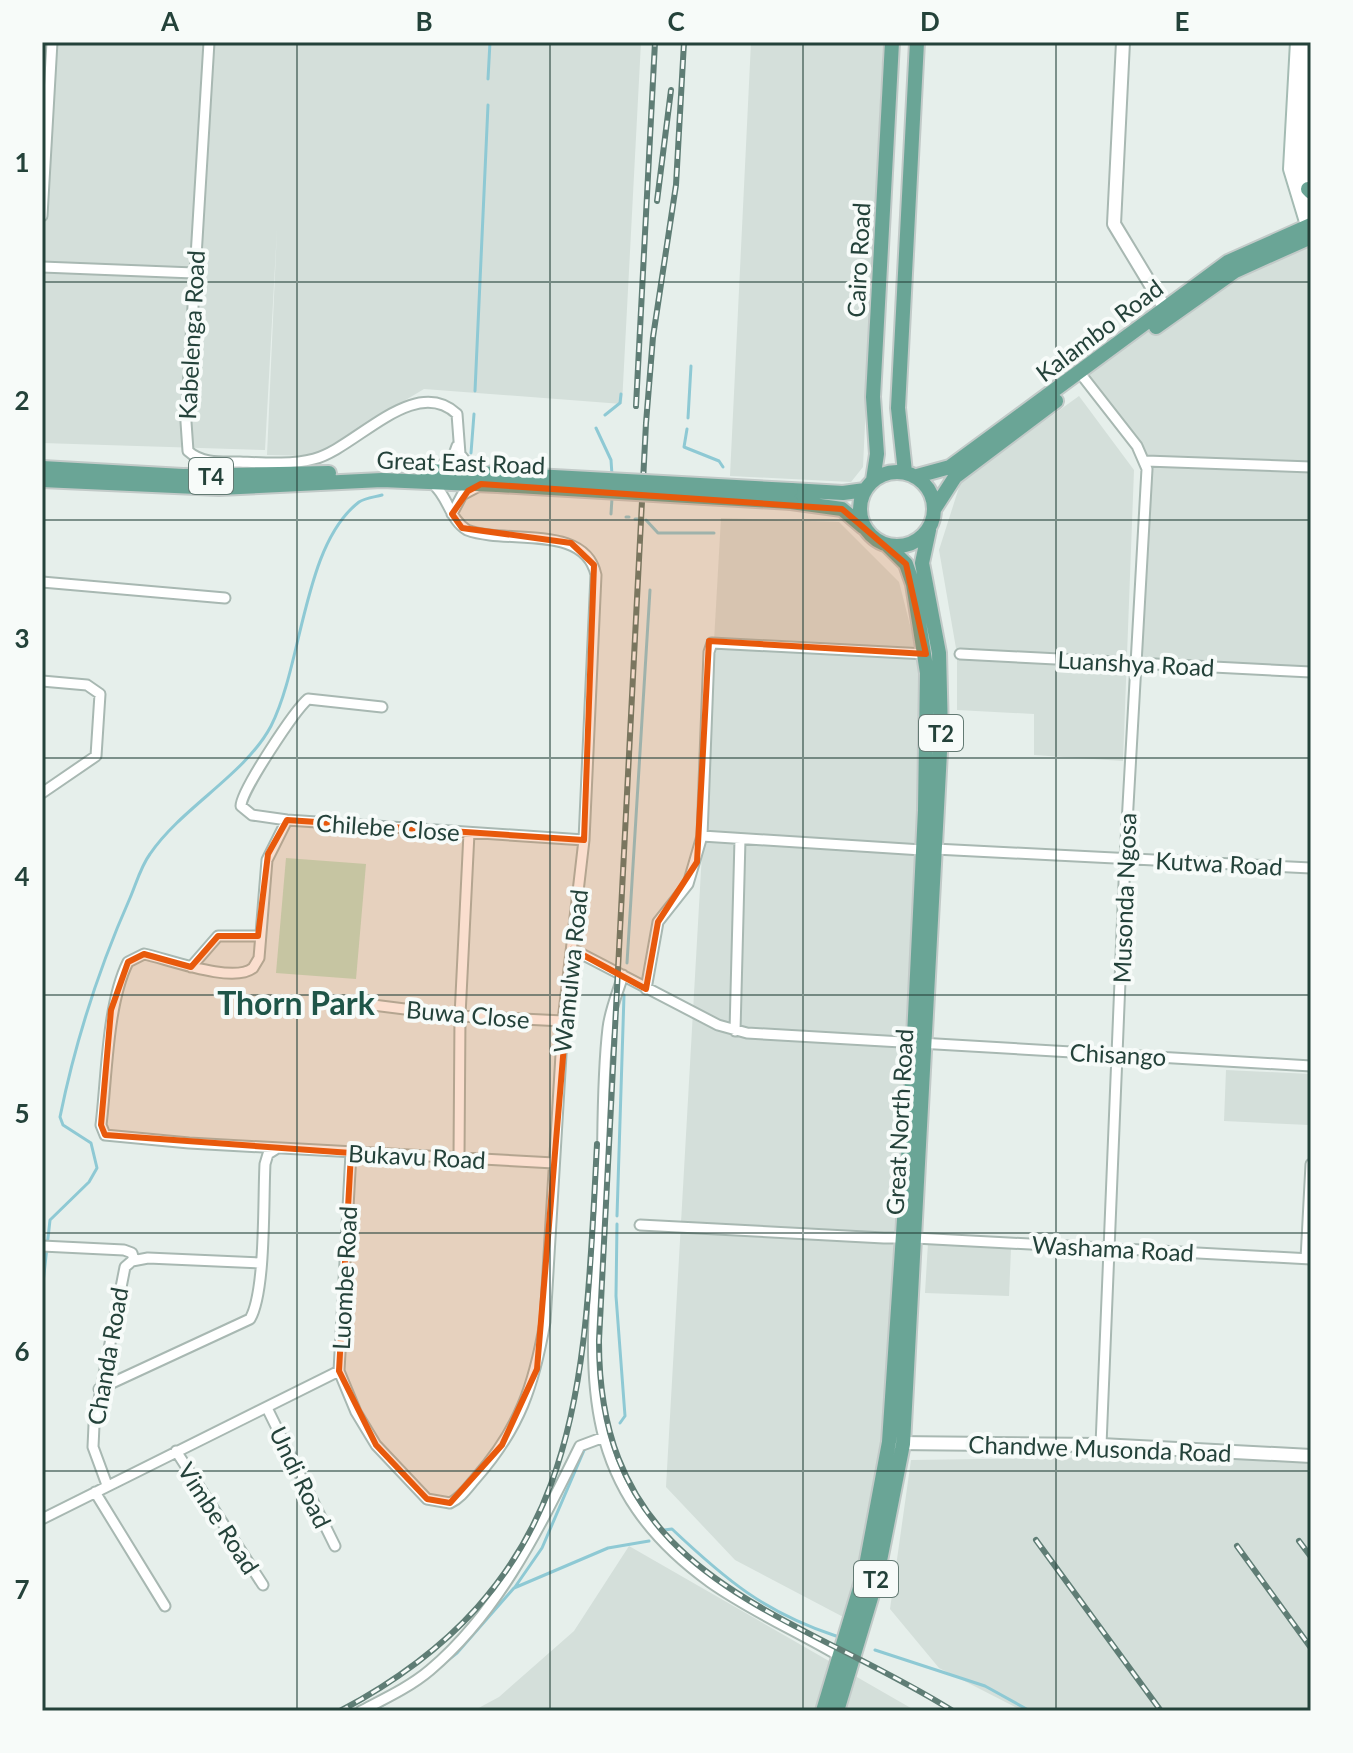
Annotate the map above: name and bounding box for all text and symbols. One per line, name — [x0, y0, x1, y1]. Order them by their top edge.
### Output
text: A — [160, 5, 180, 37]
text: B — [415, 5, 433, 37]
text: C — [667, 5, 685, 37]
text: D — [920, 5, 940, 37]
text: E — [1175, 5, 1189, 37]
text: 1 — [14, 146, 30, 178]
street label: Cairo Road — [841, 202, 875, 318]
street label: Kabelenga Road — [172, 250, 210, 420]
street label: Kalambo Road — [1030, 273, 1168, 387]
text: 2 — [14, 384, 30, 416]
street label: Great East Road — [376, 445, 546, 479]
road number: T4 — [189, 458, 233, 494]
text: 3 — [14, 622, 30, 654]
street label: Luanshya Road — [1057, 644, 1215, 682]
road number: T2 — [919, 715, 963, 751]
street label: Chilebe Close — [315, 808, 461, 846]
street label: Musonda Ngosa — [1107, 812, 1141, 984]
street label: Kutwa Road — [1155, 845, 1283, 881]
text: 4 — [14, 860, 30, 892]
street label: Wamulwa Road — [547, 888, 593, 1054]
district label: Thorn Park — [217, 983, 376, 1022]
street label: Buwa Close — [405, 994, 531, 1034]
street label: Great North Road — [880, 1028, 918, 1216]
street label: Chisango — [1069, 1037, 1167, 1071]
text: 5 — [14, 1097, 30, 1129]
street label: Bukavu Road — [348, 1138, 486, 1174]
street label: Luombe Road — [326, 1205, 362, 1351]
street label: Washama Road — [1031, 1229, 1195, 1267]
street label: Chanda Road — [81, 1285, 133, 1427]
text: 6 — [14, 1335, 30, 1367]
street label: Undi Road — [264, 1422, 338, 1532]
street label: Chandwe Musonda Road — [968, 1429, 1232, 1467]
street label: Vimbe Road — [172, 1457, 266, 1579]
road number: T2 — [854, 1561, 898, 1597]
text: 7 — [14, 1573, 30, 1605]

